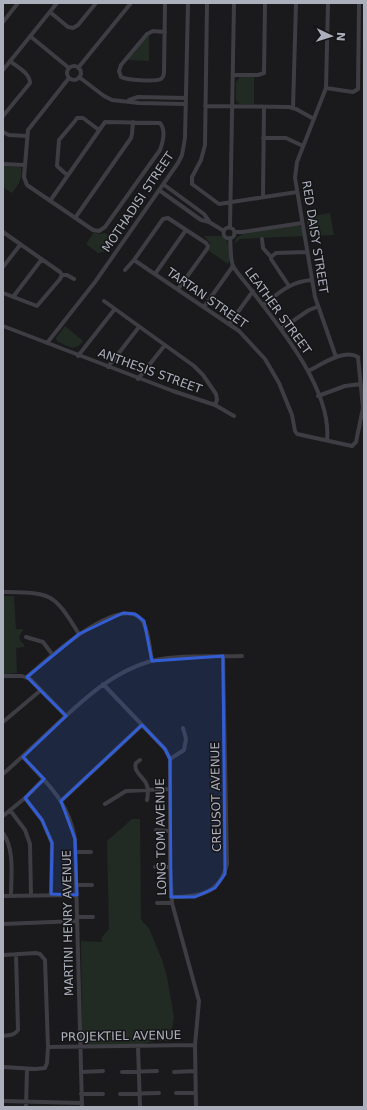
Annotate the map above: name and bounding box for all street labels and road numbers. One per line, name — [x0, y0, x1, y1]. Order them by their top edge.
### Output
street label: MOTHADISI STREET — [99, 149, 177, 255]
street label: RED DAISY STREET — [299, 179, 331, 295]
street label: TARTAN STREET — [163, 264, 251, 331]
street label: LEATHER STREET — [242, 265, 314, 357]
street label: ANTHESIS STREET — [96, 346, 204, 397]
street label: CREUSOT AVENUE — [208, 742, 224, 852]
street label: LONG TOM AVENUE — [153, 778, 169, 896]
street label: MARTINI HENRY AVENUE — [60, 850, 76, 996]
street label: PROJEKTIEL AVENUE — [61, 1028, 181, 1044]

